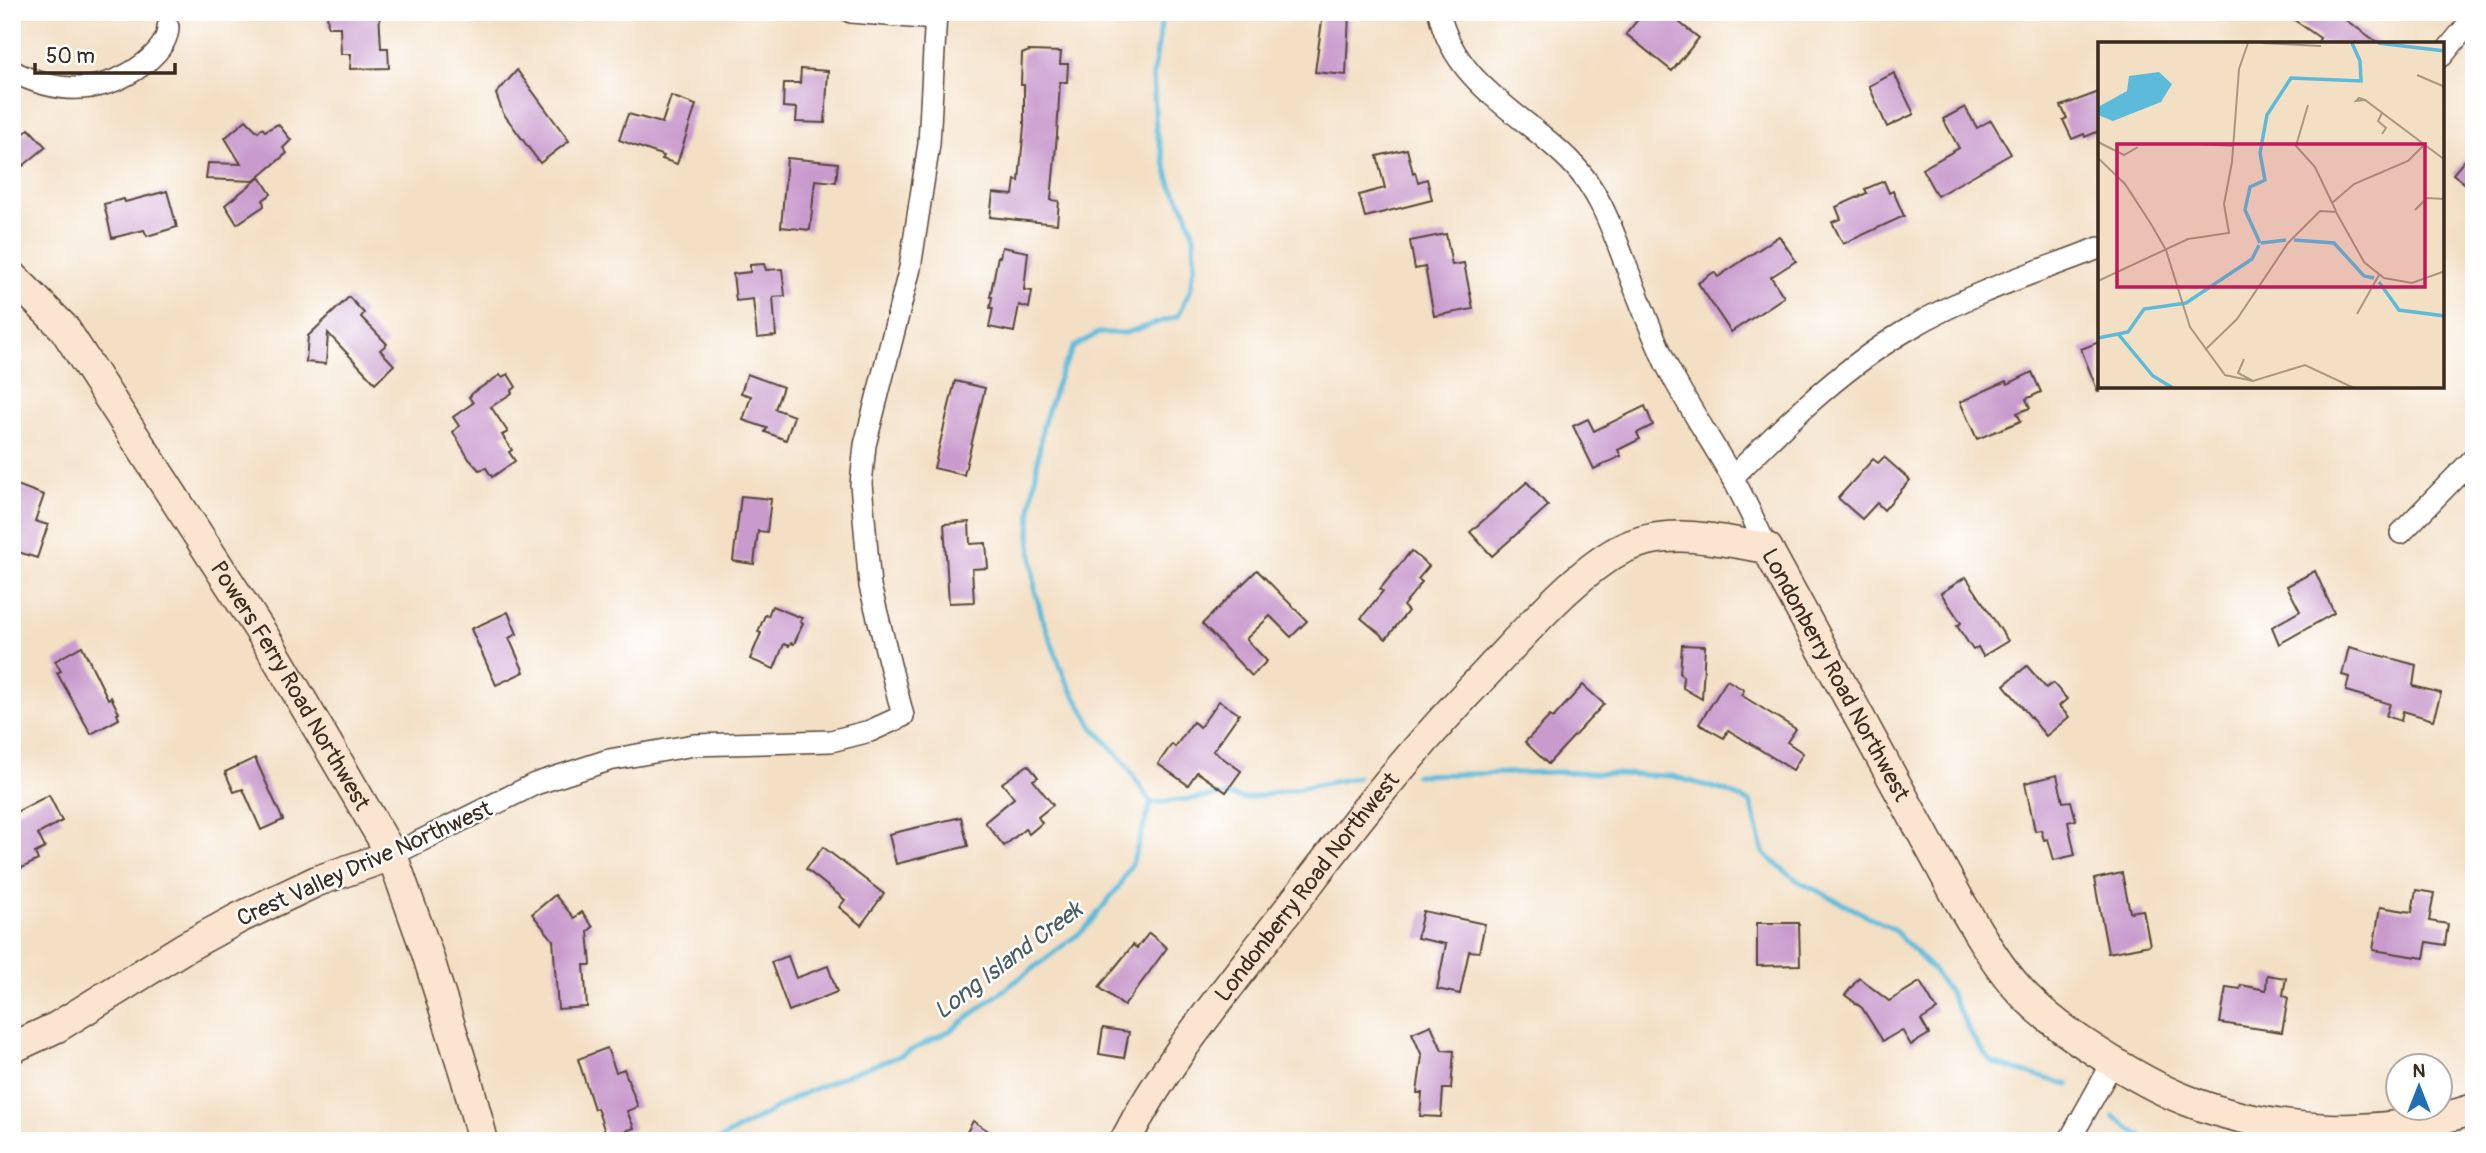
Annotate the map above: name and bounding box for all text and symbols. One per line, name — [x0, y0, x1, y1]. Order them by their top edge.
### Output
scale bar — [35, 32, 175, 76]
inset map — [2098, 42, 2444, 388]
text: 50 m — [46, 43, 95, 70]
street label: Londonberry Road Northwest — [1755, 544, 1917, 807]
street label: Powers Ferry Road Northwest — [204, 556, 377, 816]
street label: Londonberry Road Northwest — [1208, 766, 1406, 1007]
street label: Crest Valley Drive Northwest — [232, 794, 497, 933]
water label: Long Island Creek — [929, 894, 1090, 1025]
north arrow — [2384, 1052, 2454, 1122]
text: N — [2413, 1059, 2426, 1083]

